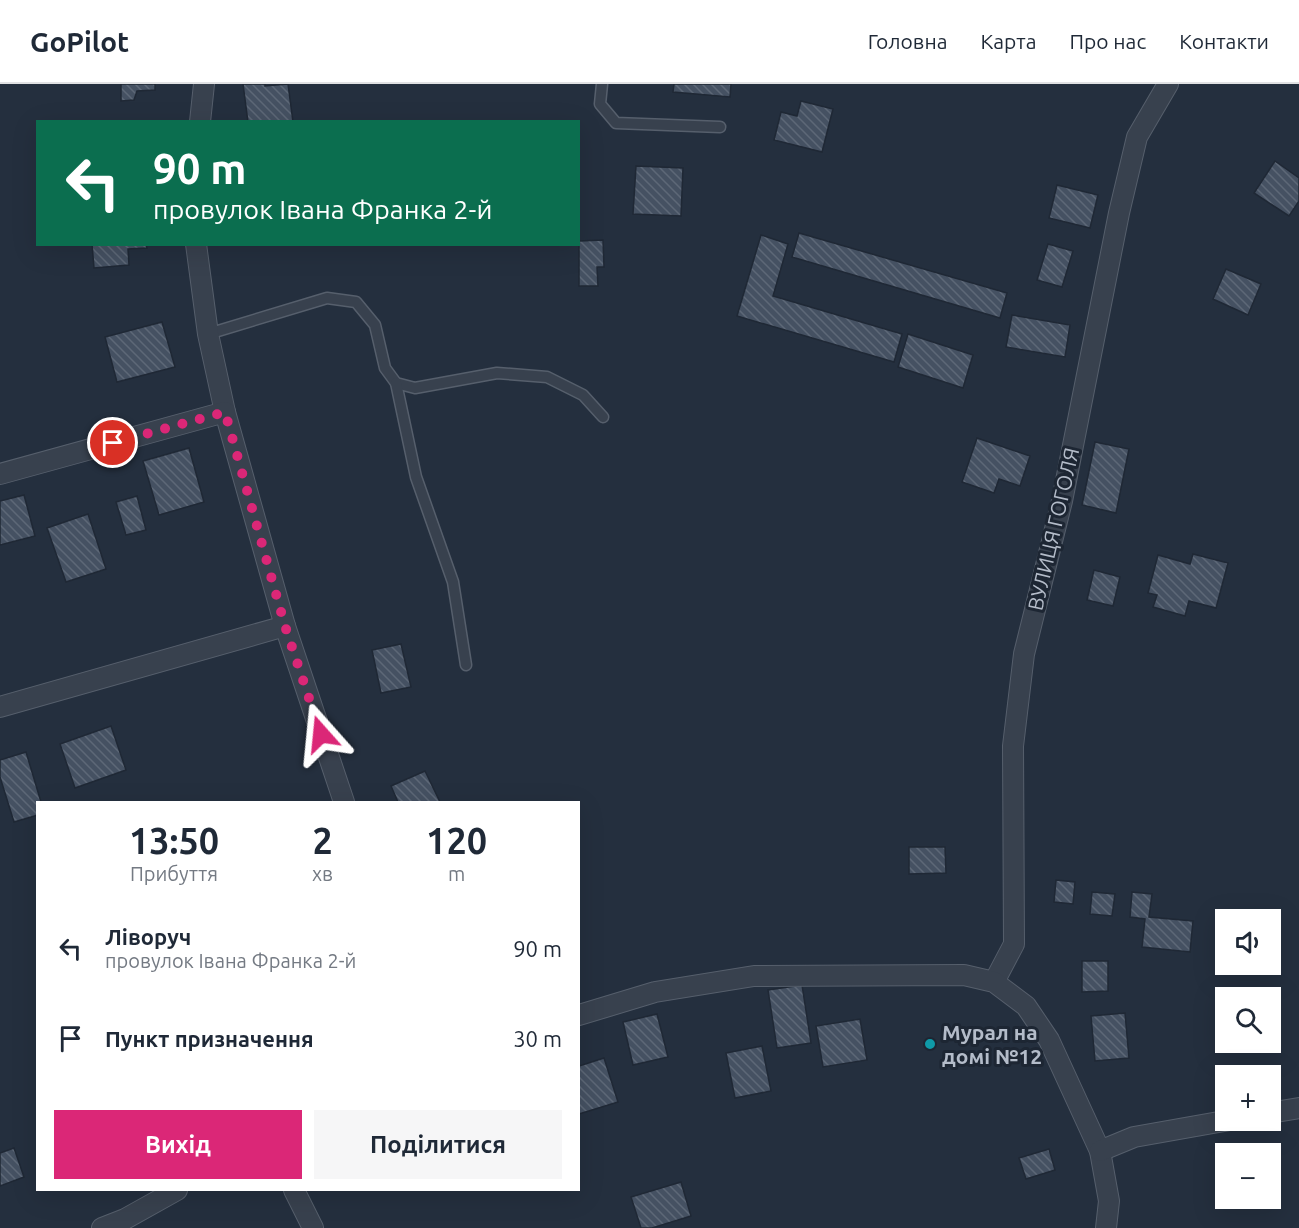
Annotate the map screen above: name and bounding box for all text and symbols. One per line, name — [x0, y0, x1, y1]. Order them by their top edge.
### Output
text: GoPilot — [30, 26, 129, 57]
text: Головна — [868, 29, 948, 53]
text: Карта — [981, 29, 1036, 53]
text: Про нас — [1069, 29, 1146, 53]
text: Контакти — [1179, 29, 1269, 53]
icon: left — [54, 144, 132, 222]
text: 90 m — [153, 145, 247, 192]
text: провулок Івана Франка 2-й — [153, 194, 492, 224]
pin — [87, 417, 138, 468]
icon: arrive — [96, 426, 129, 459]
street label: ВУЛИЦЯ ГОГОЛЯ — [1023, 445, 1083, 613]
position arrow — [289, 702, 353, 766]
text: 13:50 — [129, 820, 219, 861]
text: 2 — [312, 820, 333, 861]
text: 120 — [426, 820, 487, 861]
text: Прибуття — [130, 862, 218, 885]
text: хв — [312, 862, 333, 885]
text: m — [448, 862, 465, 885]
map controls — [1215, 909, 1281, 1209]
button: sound — [1215, 909, 1281, 975]
text: Ліворуч — [105, 924, 191, 949]
icon: left — [54, 932, 87, 965]
text: 90 m — [513, 936, 562, 961]
text: провулок Івана Франка 2-й — [105, 949, 356, 972]
button: search — [1215, 987, 1281, 1053]
place label: Мурал на домі №12 — [942, 1020, 1042, 1068]
icon: arrive — [54, 1022, 87, 1055]
text: Пункт призначення — [105, 1026, 314, 1051]
text: 30 m — [513, 1026, 562, 1051]
marker: Мурал на домі №12 — [923, 1037, 937, 1051]
button: + — [1215, 1065, 1281, 1131]
button: Вихід — [54, 1110, 302, 1179]
button: Поділитися — [314, 1110, 562, 1179]
button: − — [1215, 1143, 1281, 1209]

